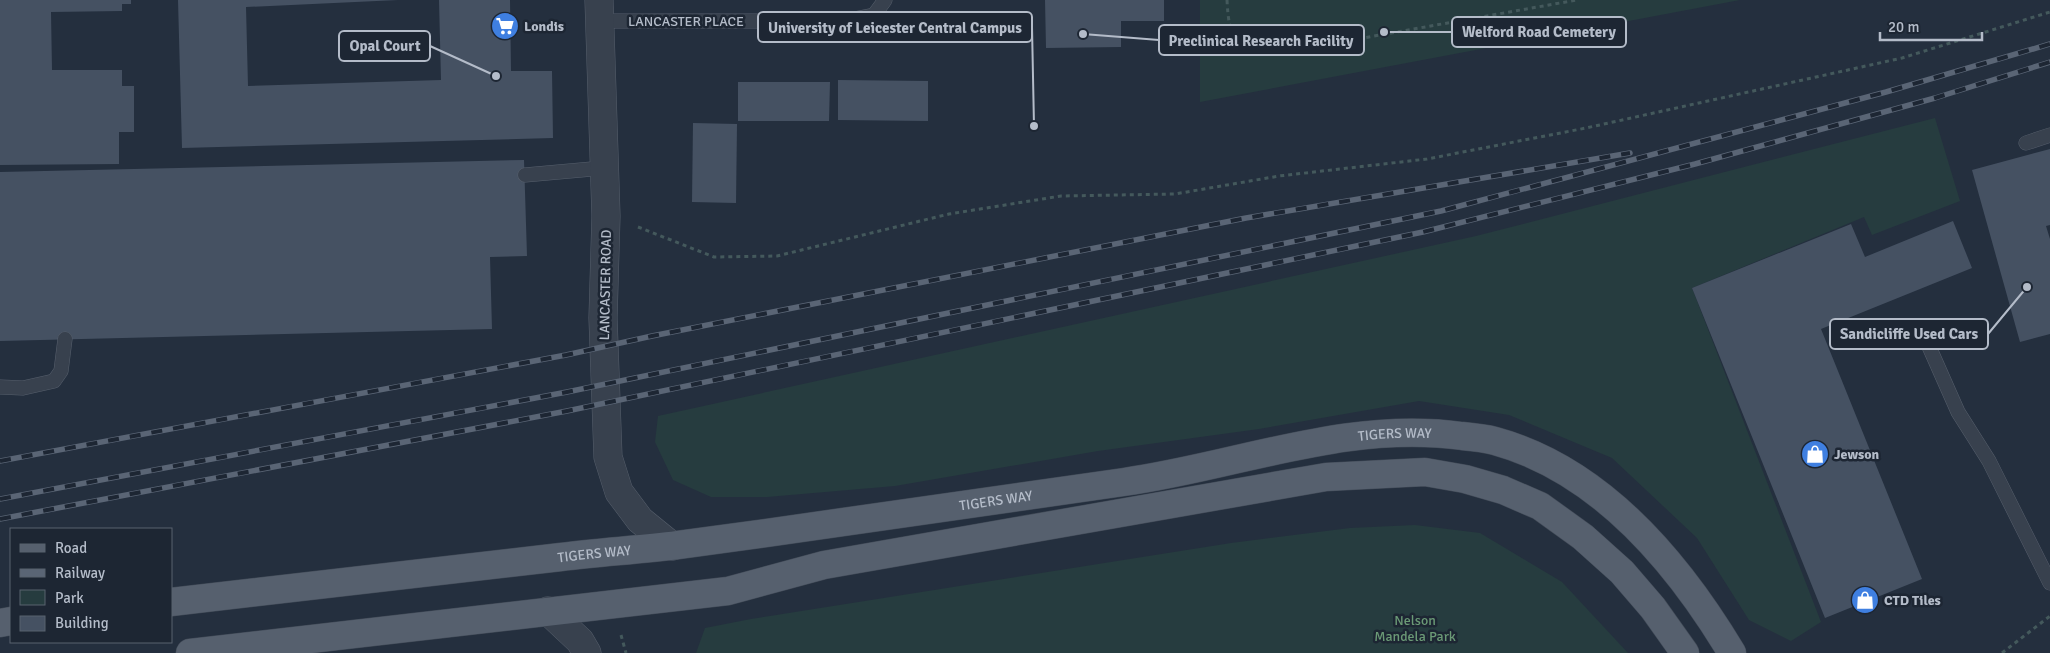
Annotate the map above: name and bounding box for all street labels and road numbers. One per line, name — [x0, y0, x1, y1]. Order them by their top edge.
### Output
street label: LANCASTER PLACE — [628, 13, 744, 30]
street label: LANCASTER ROAD — [596, 229, 615, 341]
street label: TIGERS WAY — [1357, 425, 1432, 445]
street label: TIGERS WAY — [958, 487, 1034, 514]
street label: TIGERS WAY — [557, 542, 632, 566]

